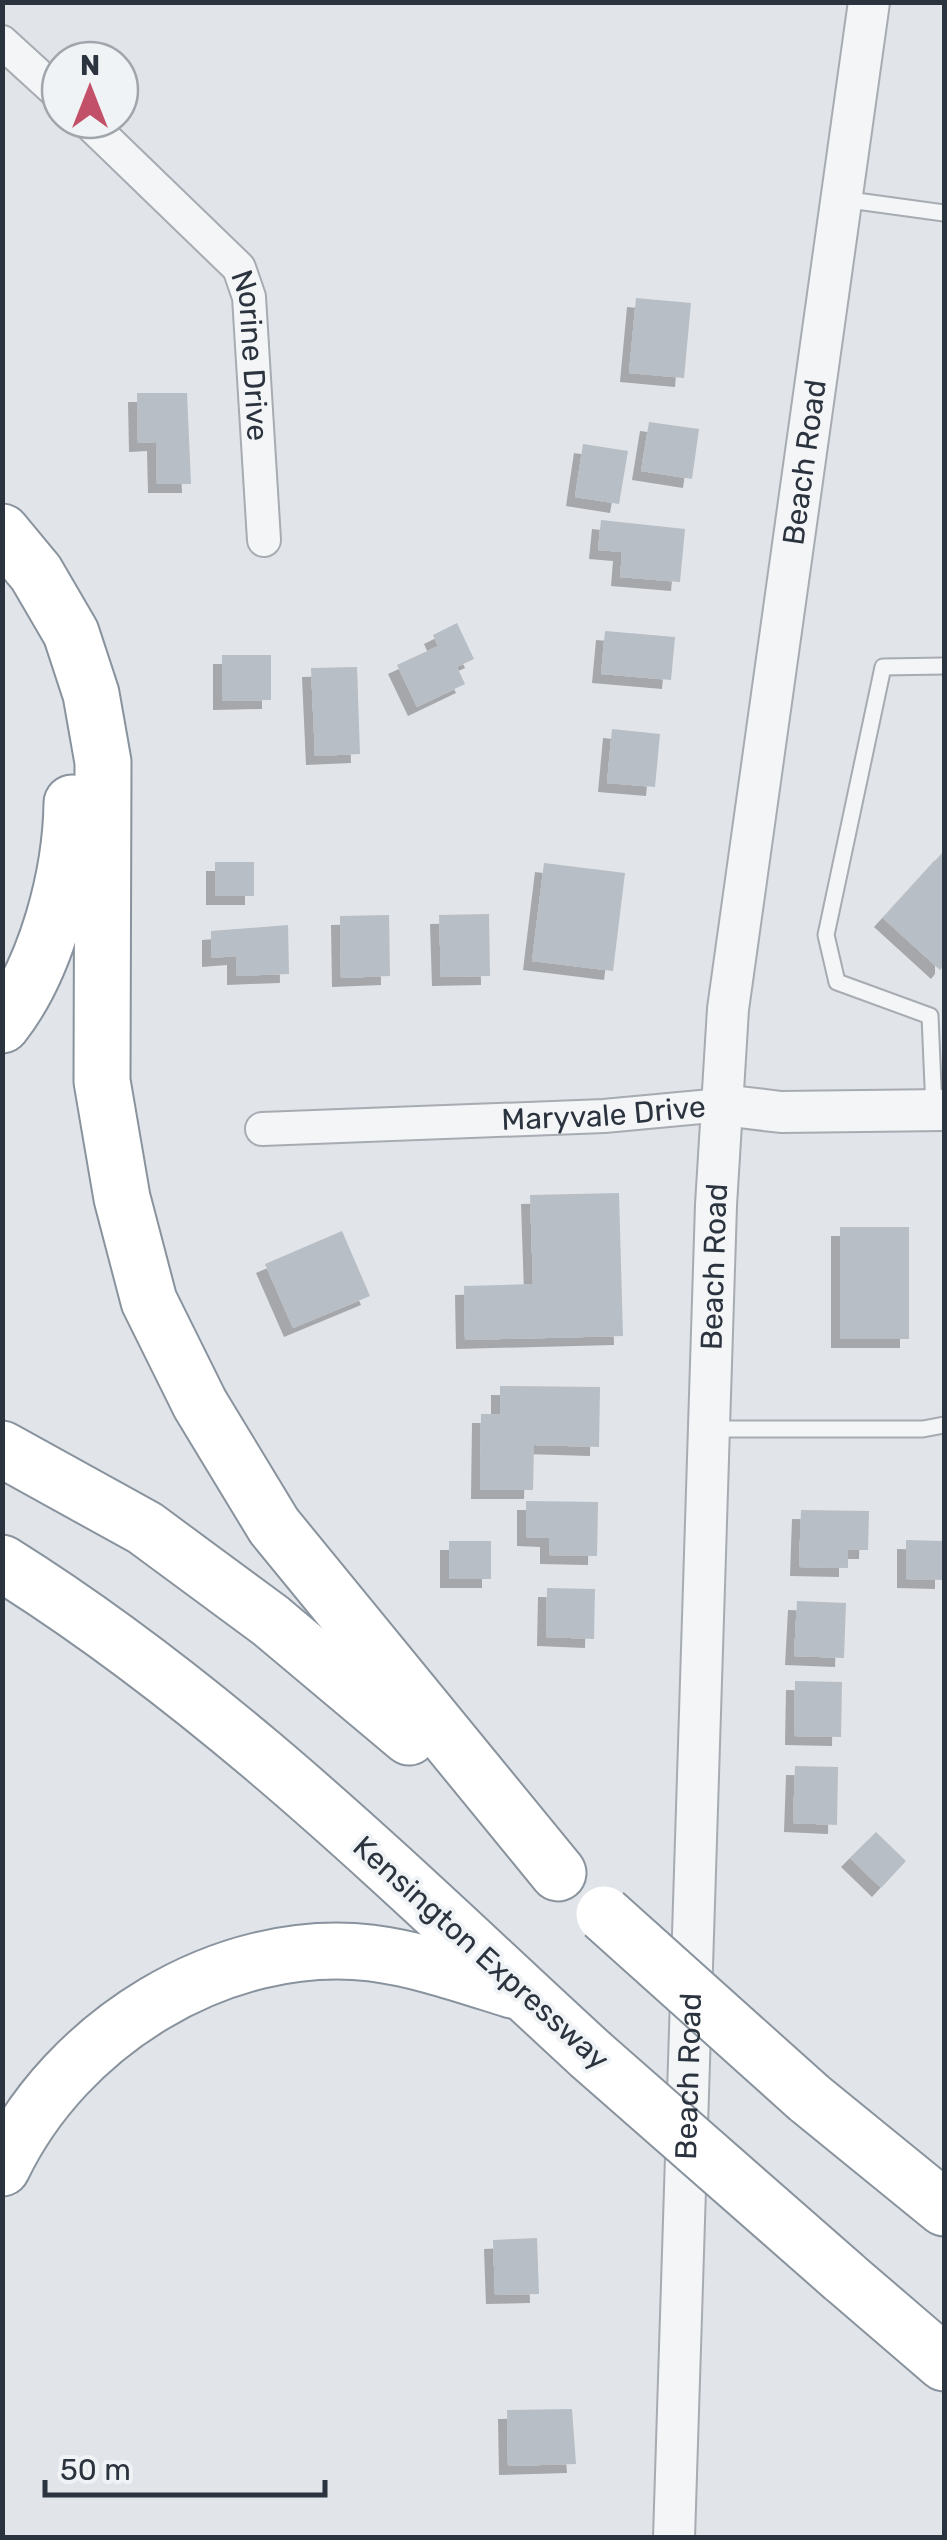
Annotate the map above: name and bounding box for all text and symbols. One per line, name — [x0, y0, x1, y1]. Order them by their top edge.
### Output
north arrow — [40, 40, 140, 140]
text: N — [80, 49, 100, 82]
street label: Norine Drive — [223, 265, 276, 442]
street label: Beach Road — [775, 377, 834, 547]
street label: Maryvale Drive — [501, 1089, 707, 1138]
street label: Beach Road — [693, 1182, 735, 1351]
street label: Kensington Expressway — [346, 1829, 616, 2077]
street label: Beach Road — [668, 1992, 709, 2160]
scale bar — [45, 2435, 325, 2497]
text: 50 m — [60, 2452, 131, 2488]

